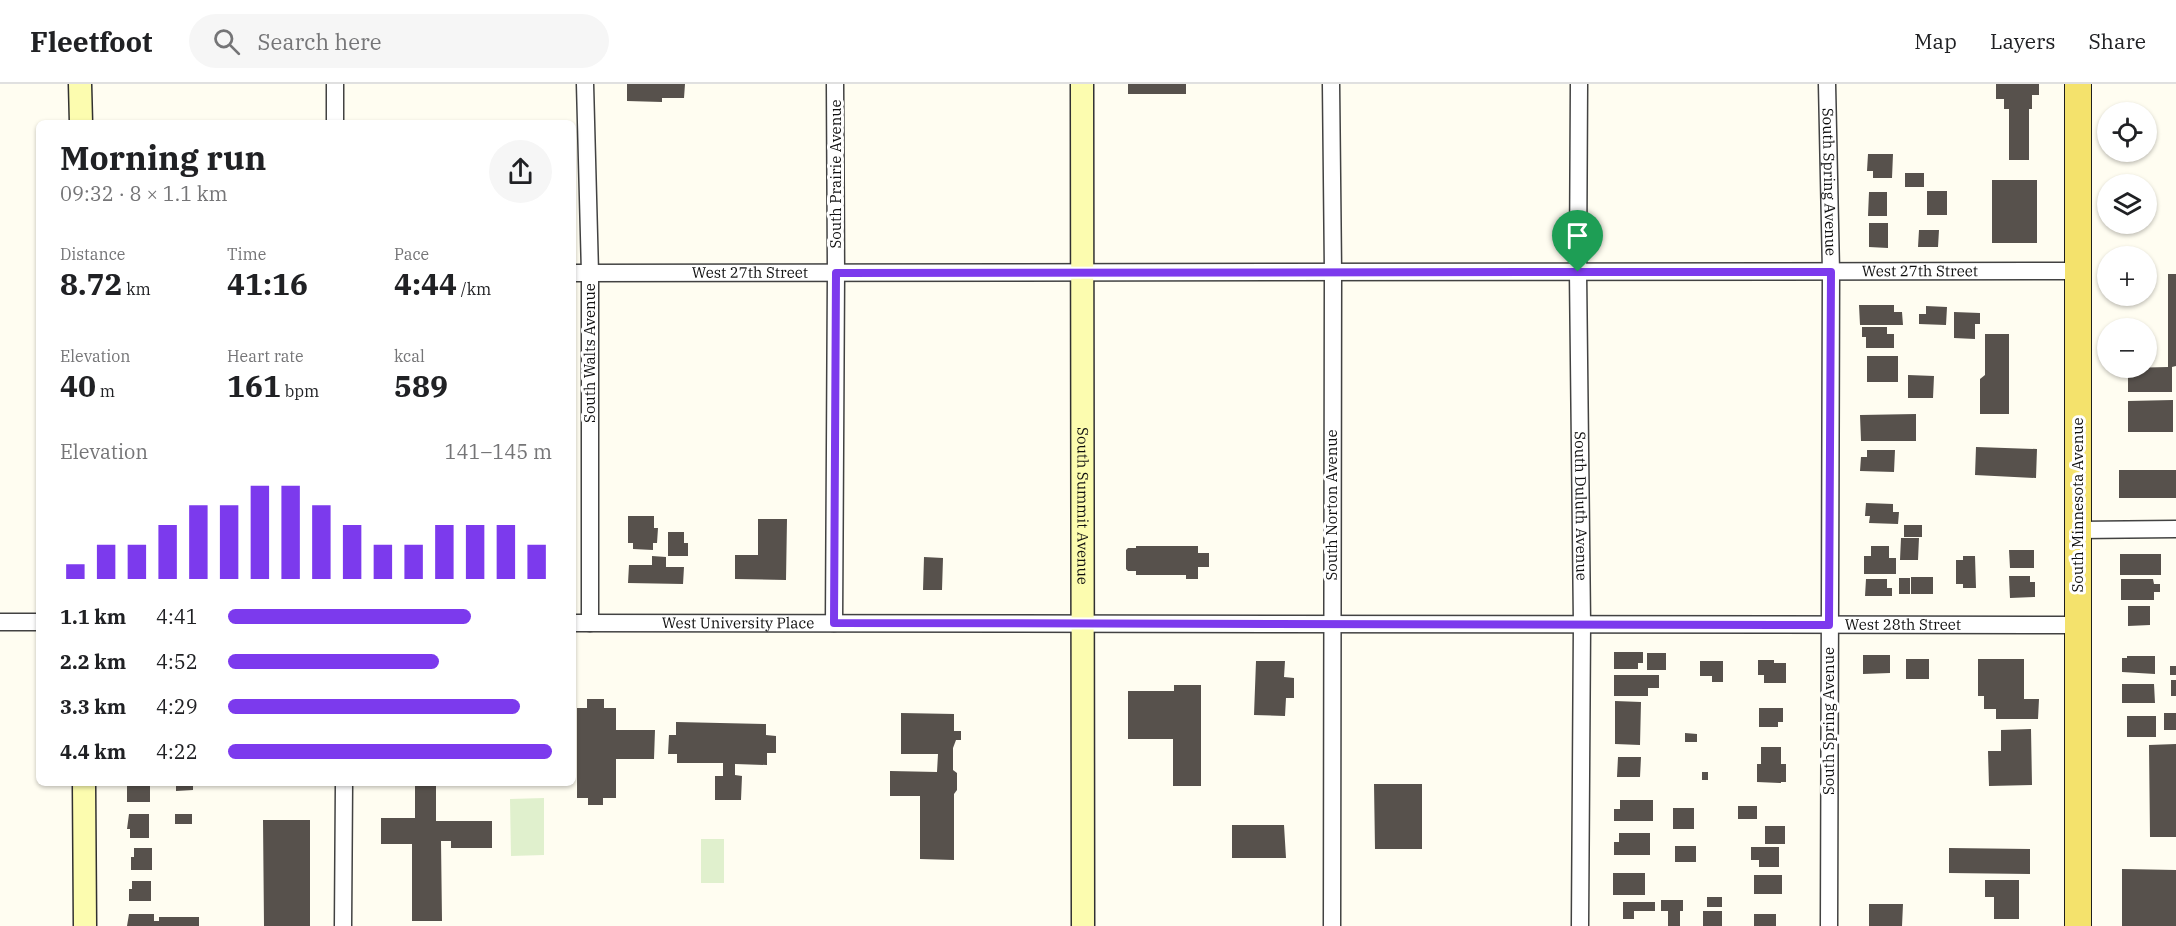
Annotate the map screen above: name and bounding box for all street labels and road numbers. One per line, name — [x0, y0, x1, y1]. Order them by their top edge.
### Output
street label: South Prairie Avenue — [826, 99, 845, 249]
street label: South Spring Avenue — [1819, 108, 1841, 256]
street label: West 27th Street — [1862, 261, 1978, 280]
street label: West 27th Street — [692, 263, 808, 282]
street label: South Walts Avenue — [580, 283, 599, 423]
street label: South Minnesota Avenue — [2068, 417, 2087, 593]
street label: South Summit Avenue — [1073, 427, 1093, 585]
street label: South Norton Avenue — [1322, 429, 1341, 581]
street label: South Duluth Avenue — [1571, 431, 1592, 581]
street label: West University Place — [662, 613, 814, 632]
street label: West 28th Street — [1845, 615, 1961, 634]
street label: South Spring Avenue — [1819, 647, 1838, 795]

